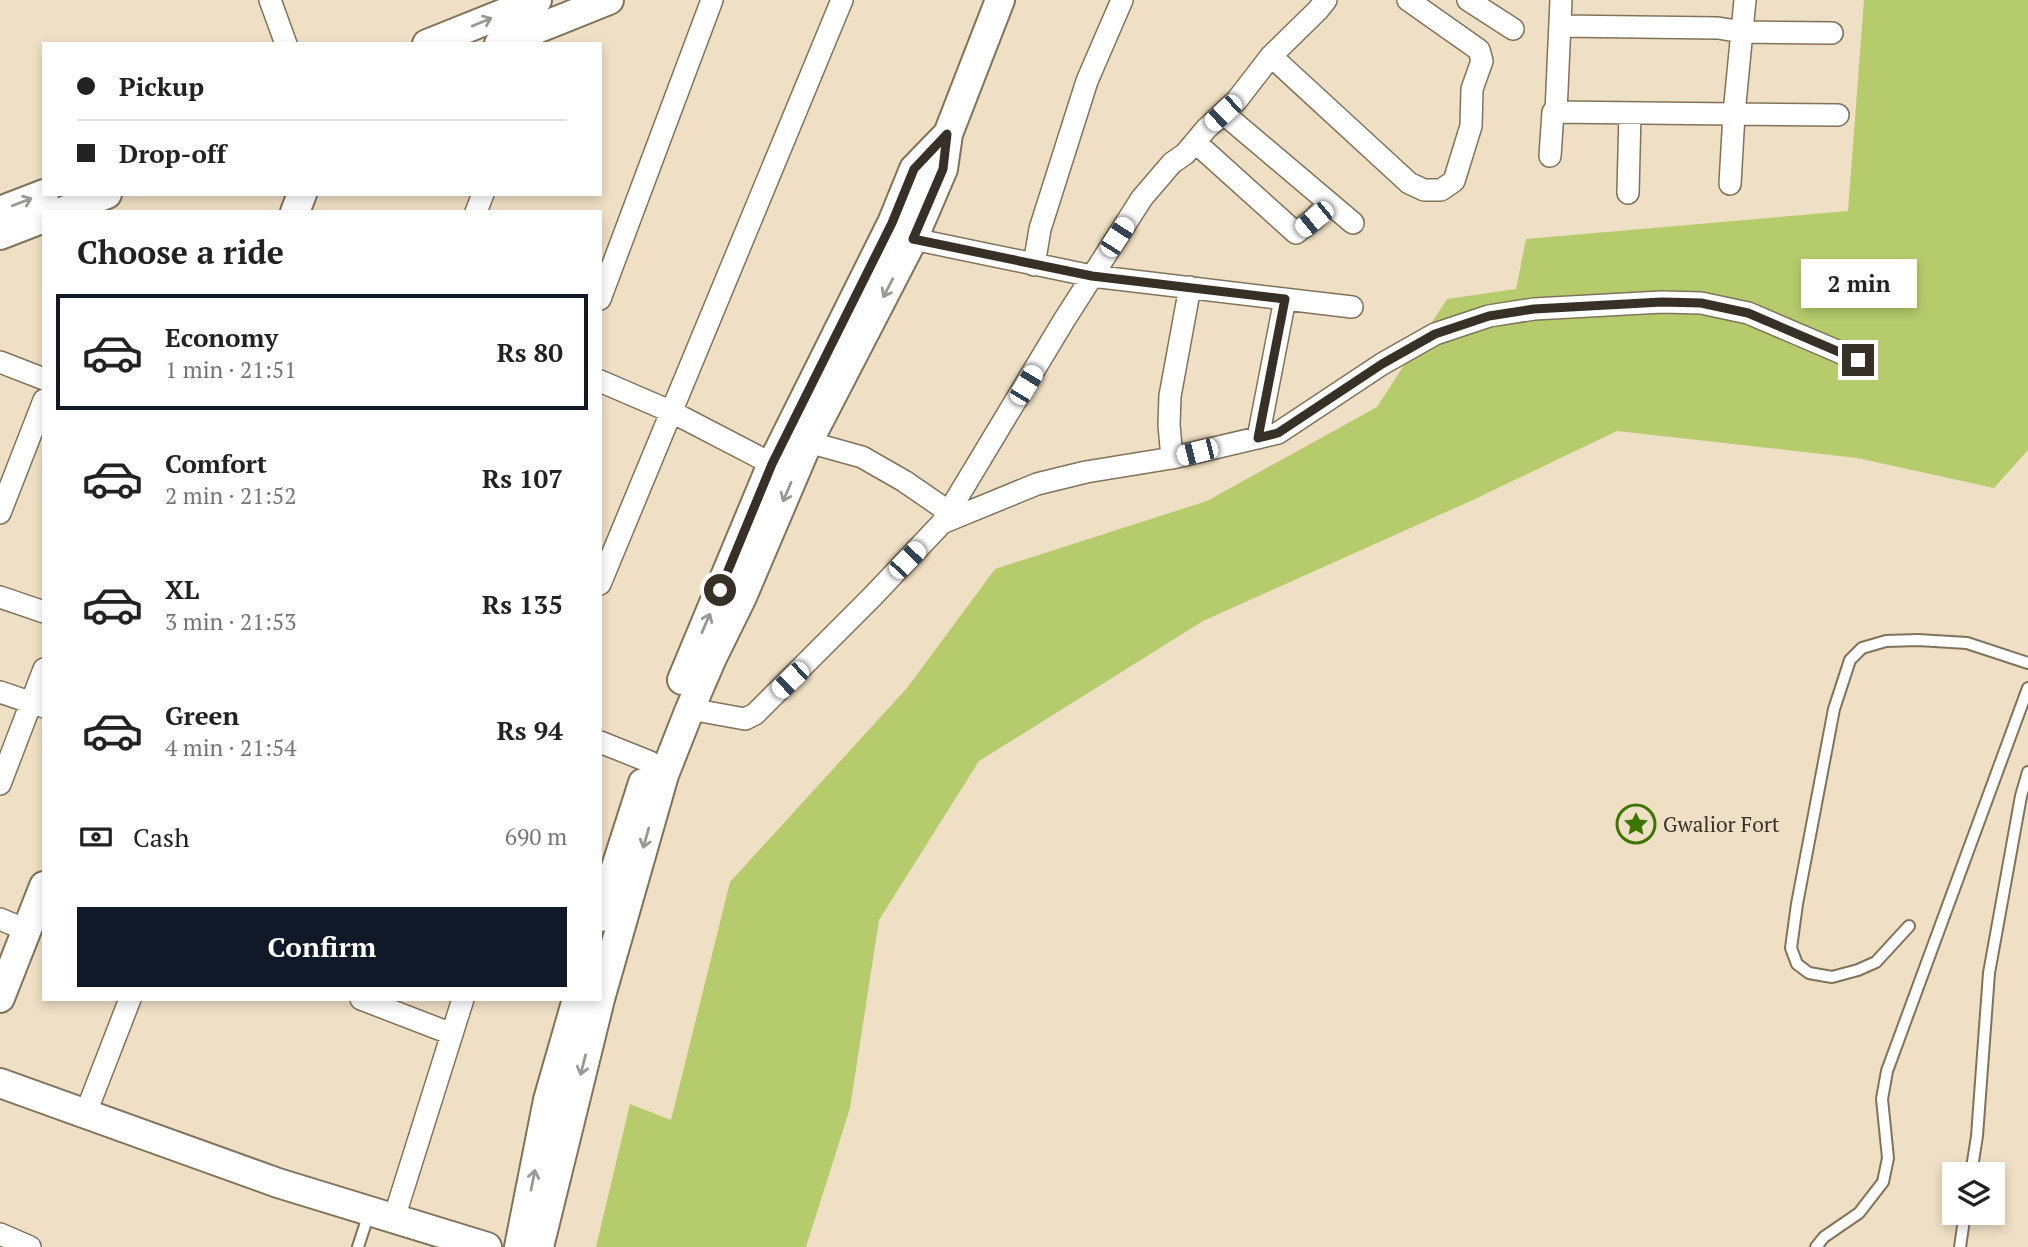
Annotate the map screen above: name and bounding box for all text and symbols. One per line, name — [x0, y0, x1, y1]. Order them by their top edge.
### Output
one-way arrow — [470, 14, 492, 27]
text: Pickup — [119, 69, 204, 103]
car — [1201, 91, 1246, 135]
text: Drop-off — [119, 136, 226, 170]
one-way arrow — [10, 195, 32, 208]
car — [1292, 198, 1337, 240]
car — [1097, 214, 1138, 260]
text: Choose a ride — [77, 231, 284, 273]
callout: 2 min — [1800, 258, 1916, 308]
text: 2 min — [1828, 268, 1890, 299]
one-way arrow — [881, 277, 894, 298]
text: Economy — [165, 320, 278, 354]
icon: car — [81, 321, 144, 384]
text: Rs 80 — [497, 335, 563, 369]
route end — [1842, 344, 1874, 376]
text: 1 min · 21:51 — [165, 354, 297, 385]
car — [1007, 362, 1046, 408]
car — [1175, 437, 1220, 467]
text: Comfort — [165, 446, 267, 480]
icon: car — [81, 447, 144, 510]
text: Rs 107 — [482, 461, 563, 495]
text: 2 min · 21:52 — [165, 480, 297, 511]
one-way arrow — [780, 480, 793, 502]
car — [885, 538, 930, 582]
text: XL — [165, 572, 199, 606]
icon: car — [81, 573, 144, 636]
route start — [704, 574, 736, 606]
text: Rs 135 — [482, 587, 563, 621]
text: 3 min · 21:53 — [165, 606, 297, 637]
one-way arrow — [700, 613, 713, 634]
car — [768, 658, 813, 702]
text: Green — [165, 698, 239, 732]
icon: car — [81, 699, 144, 762]
text: Rs 94 — [497, 713, 563, 747]
text: 4 min · 21:54 — [165, 732, 297, 763]
place icon: Gwalior Fort — [1615, 803, 1657, 845]
place label: Gwalior Fort — [1663, 810, 1780, 838]
icon: cash — [77, 818, 115, 856]
text: Cash — [133, 820, 189, 854]
text: 690 m — [505, 821, 567, 852]
one-way arrow — [639, 827, 652, 849]
button: Confirm — [77, 907, 567, 987]
one-way arrow — [576, 1053, 589, 1076]
map controls — [1942, 1162, 2005, 1225]
button: layers — [1942, 1162, 2005, 1225]
one-way arrow — [526, 1169, 540, 1192]

